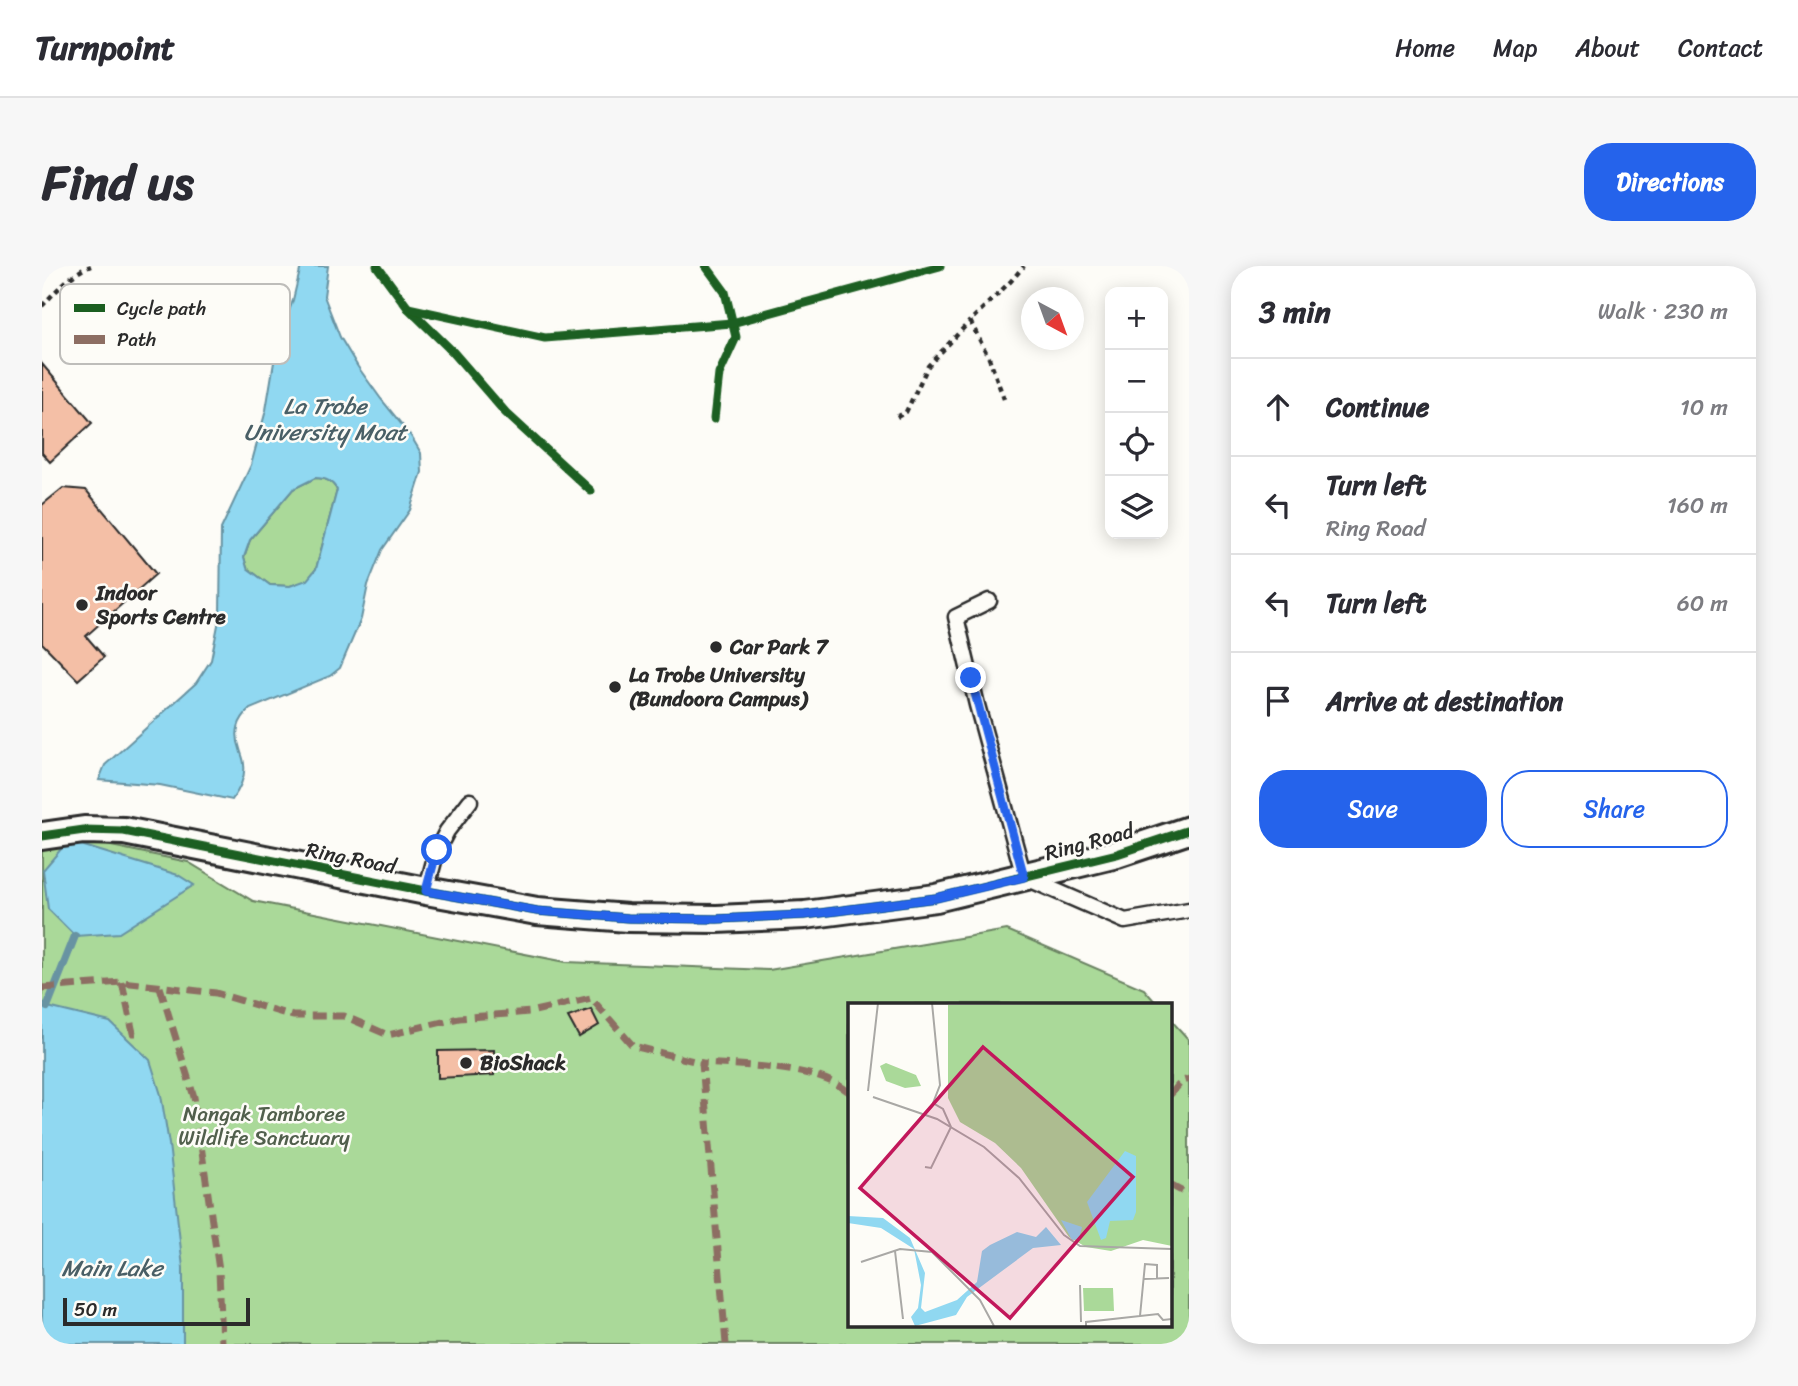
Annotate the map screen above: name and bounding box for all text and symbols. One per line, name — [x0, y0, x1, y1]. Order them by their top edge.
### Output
text: Turnpoint — [35, 19, 175, 77]
text: Home — [1395, 27, 1455, 69]
text: Map — [1493, 27, 1537, 69]
text: About — [1575, 27, 1640, 69]
text: Contact — [1678, 27, 1763, 69]
text: Find us — [42, 139, 194, 226]
button: Directions — [1584, 143, 1756, 221]
legend — [60, 284, 290, 364]
text: 3 min — [1259, 285, 1331, 339]
north arrow — [1021, 287, 1084, 350]
map controls — [1105, 287, 1168, 539]
button: + — [1105, 287, 1168, 350]
text: Walk · 230 m — [1598, 291, 1728, 332]
text: Cycle path — [117, 292, 206, 325]
text: Path — [117, 323, 156, 356]
button: − — [1105, 350, 1168, 413]
text: Continue — [1326, 384, 1429, 430]
water label: La Trobe University Moat — [244, 386, 409, 453]
text: 10 m — [1680, 387, 1728, 428]
icon: ahead — [1259, 388, 1297, 426]
button: locate — [1105, 413, 1168, 476]
text: Turn left — [1326, 462, 1426, 508]
button: layers — [1105, 476, 1168, 539]
text: 160 m — [1667, 485, 1728, 526]
icon: left — [1259, 486, 1297, 524]
text: Ring Road — [1326, 508, 1426, 549]
place label: Indoor Sports Centre — [95, 574, 226, 636]
text: Turn left — [1326, 580, 1426, 626]
text: 60 m — [1677, 583, 1728, 624]
icon: left — [1259, 584, 1297, 622]
marker: Indoor Sports Centre — [74, 597, 90, 613]
place label: Car Park 7 — [729, 628, 830, 666]
marker: Car Park 7 — [708, 639, 724, 655]
place label: La Trobe University (Bundoora Campus) — [629, 656, 809, 718]
route end — [955, 662, 986, 693]
text: Arrive at destination — [1326, 678, 1563, 724]
marker: La Trobe University (Bundoora Campus) — [607, 679, 623, 695]
icon: arrive — [1259, 682, 1297, 720]
button: Save — [1259, 770, 1487, 848]
button: Share — [1501, 770, 1728, 848]
street label: Ring Road — [1040, 811, 1140, 872]
street label: Ring Road — [303, 831, 401, 886]
route start — [421, 834, 452, 865]
inset map — [848, 1003, 1171, 1326]
place label: BioShack — [480, 1044, 566, 1082]
marker: BioShack — [458, 1055, 474, 1071]
park label: Nangak Tamboree Wildlife Sanctuary — [178, 1095, 350, 1157]
water label: Main Lake — [61, 1248, 165, 1289]
text: 50 m — [74, 1293, 117, 1326]
scale bar — [63, 1295, 250, 1327]

